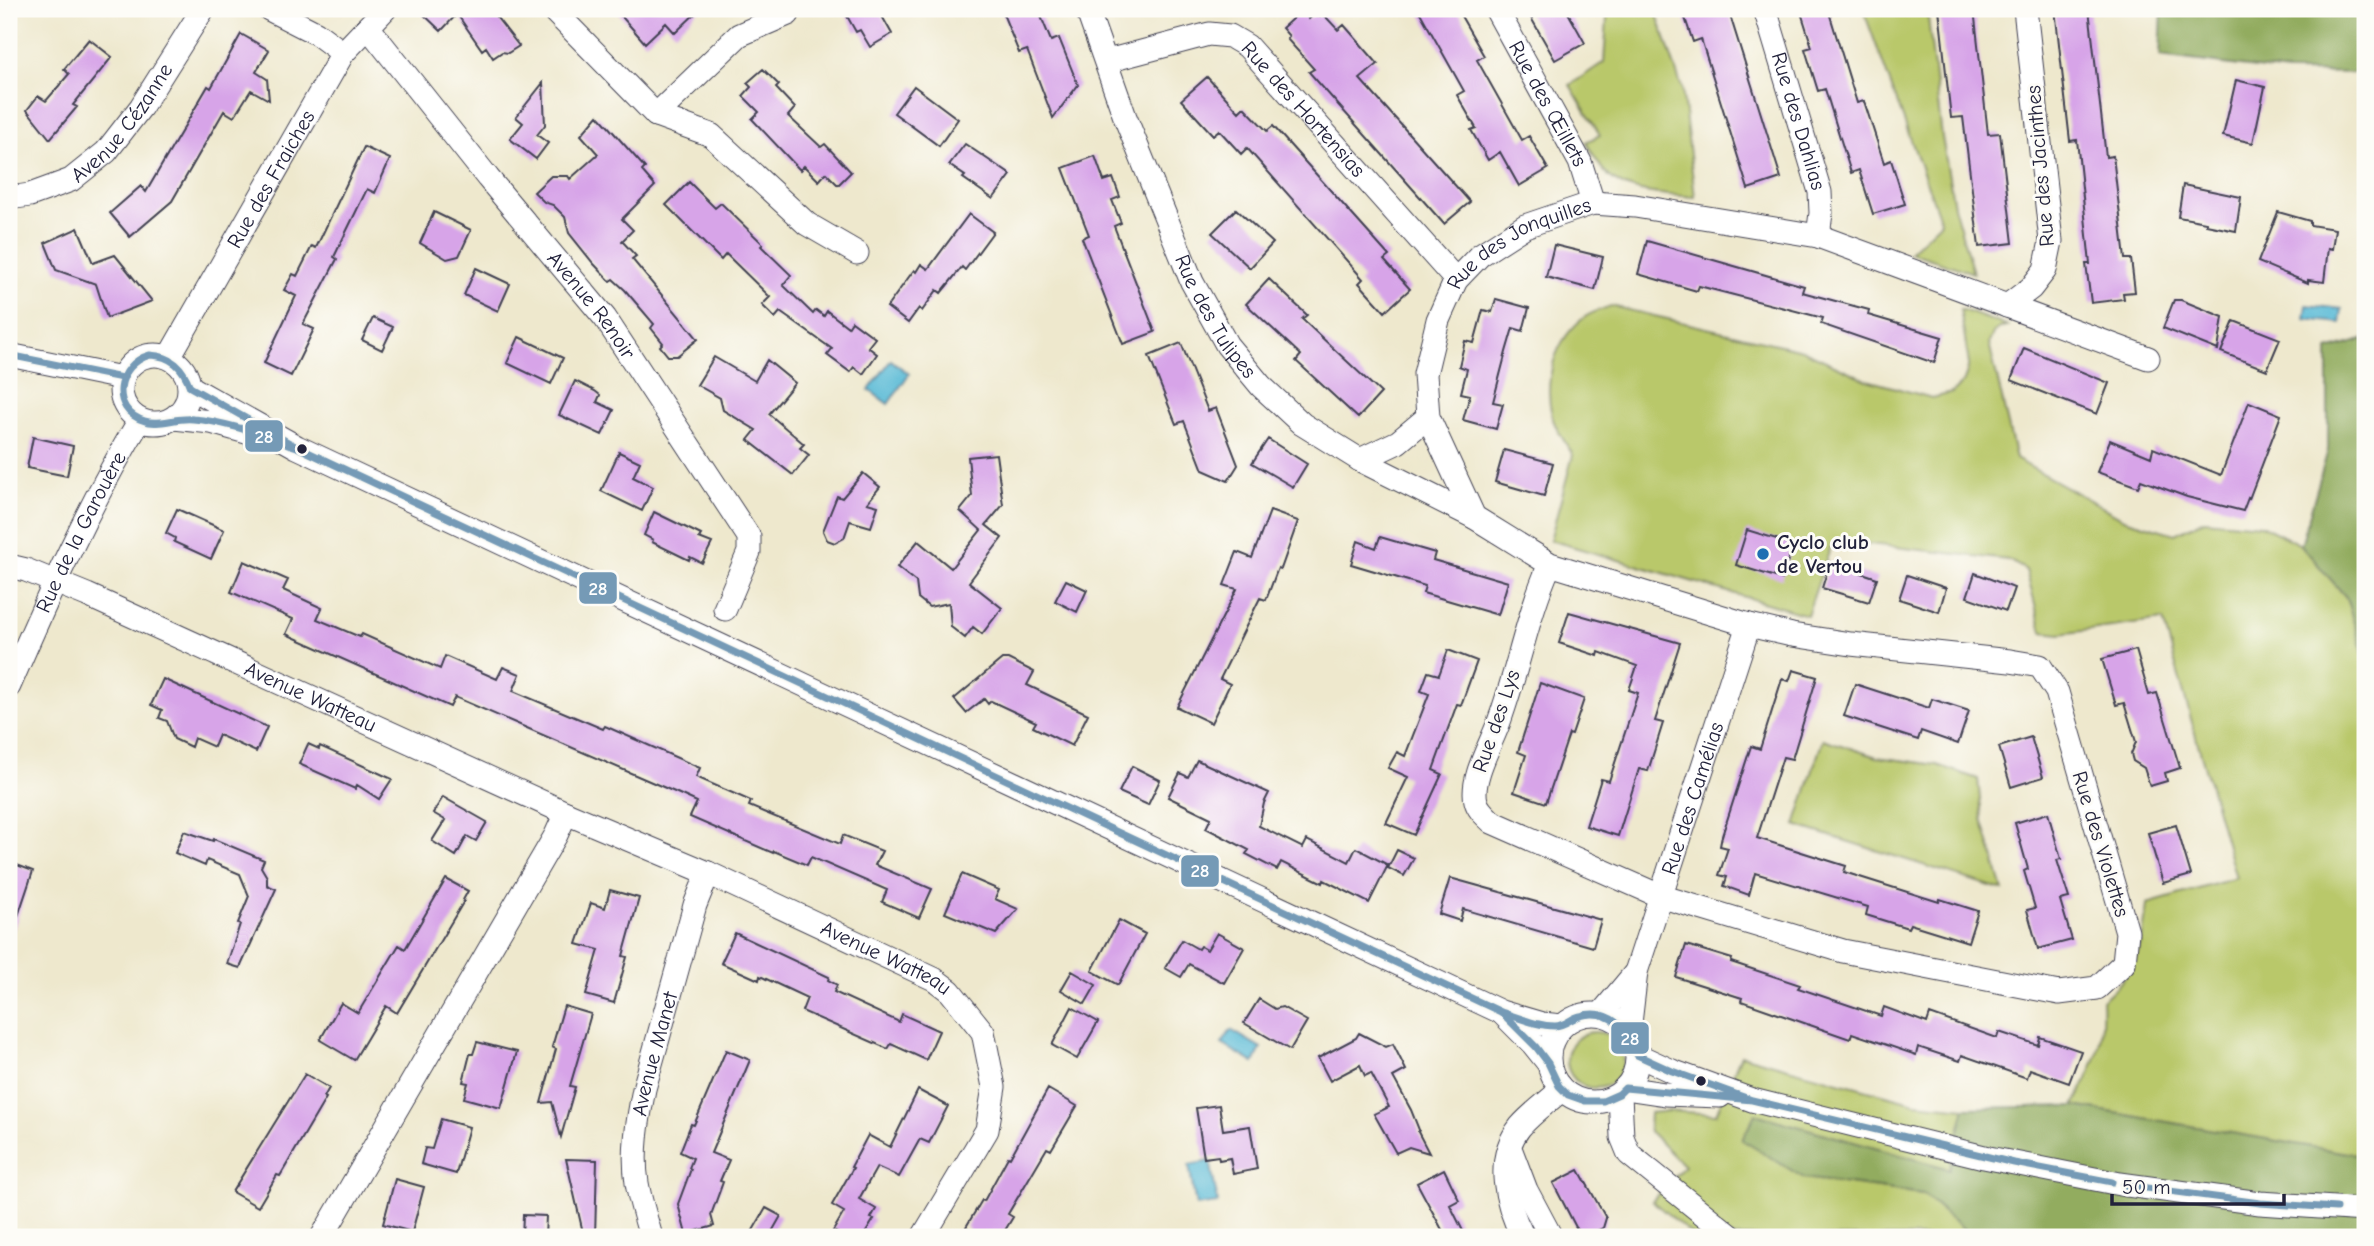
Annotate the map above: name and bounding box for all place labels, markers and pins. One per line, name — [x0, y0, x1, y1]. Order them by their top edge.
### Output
unlabelled marker — [295, 442, 309, 456]
place label: Cyclo club de Vertou — [1777, 530, 1869, 578]
marker: Cyclo club de Vertou — [1755, 546, 1771, 562]
unlabelled marker — [1694, 1074, 1708, 1088]

